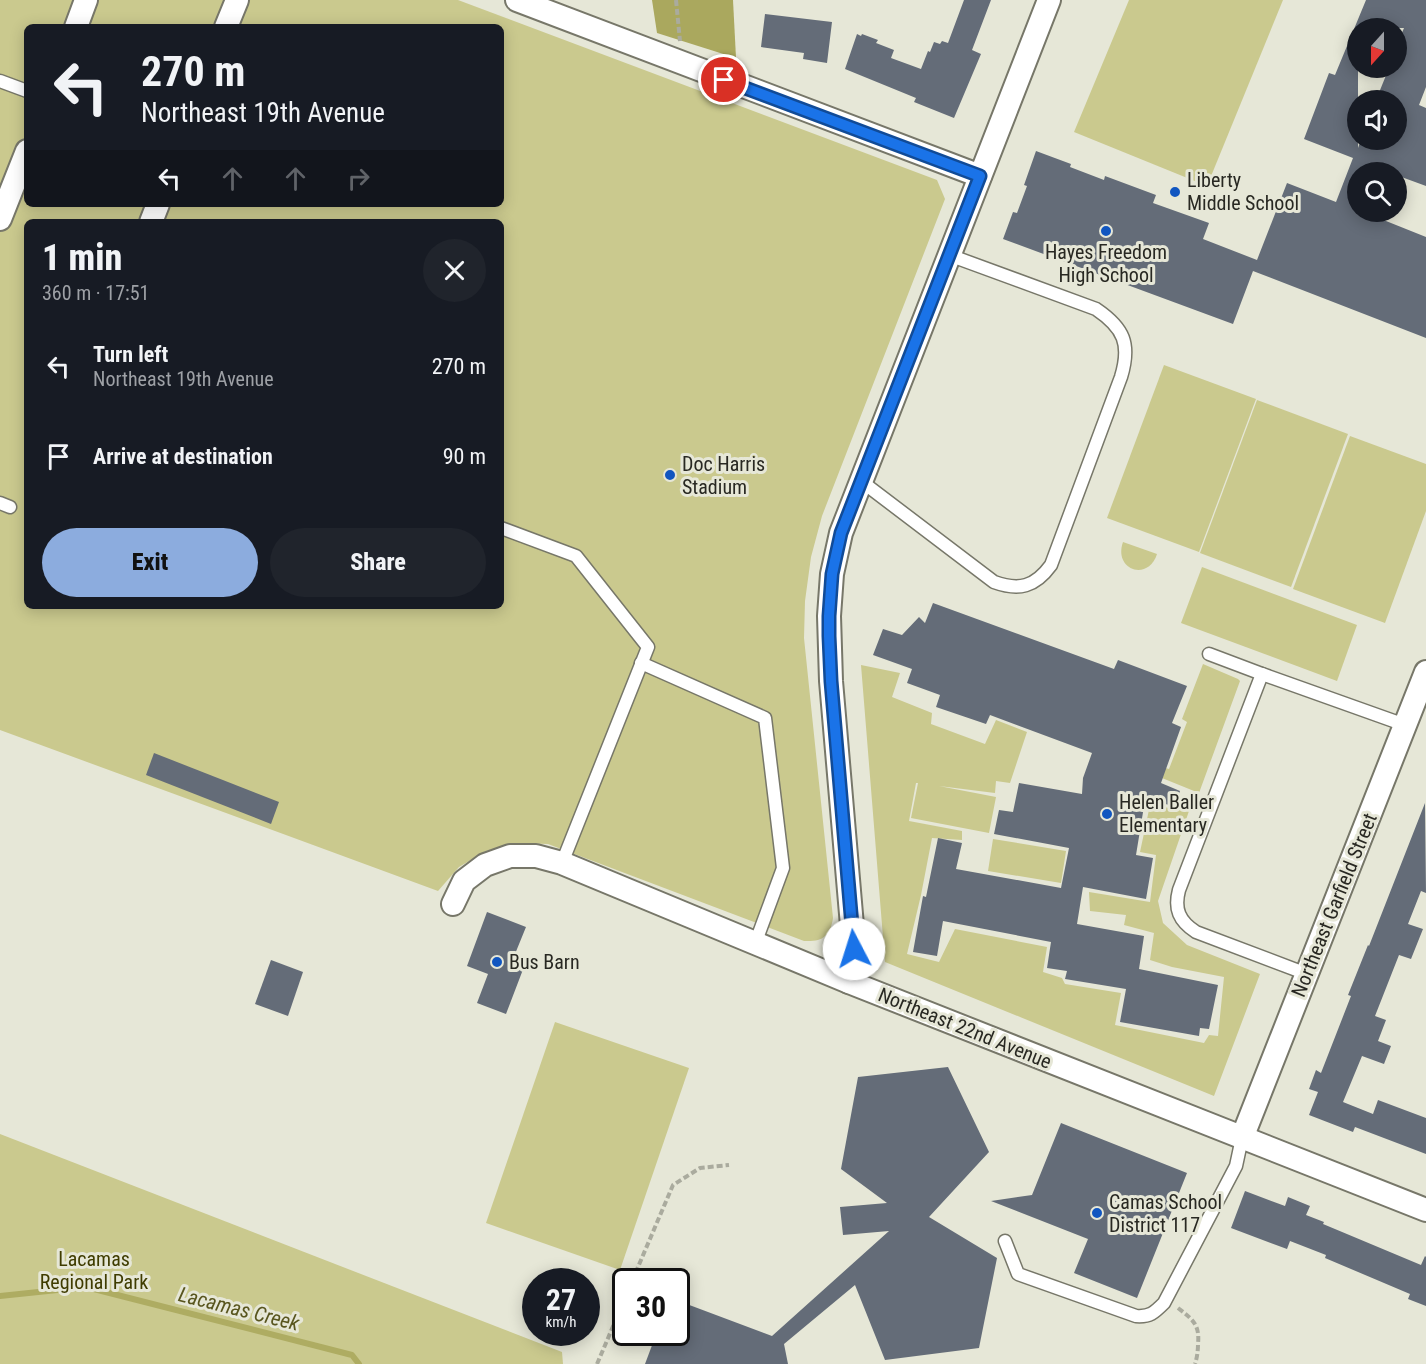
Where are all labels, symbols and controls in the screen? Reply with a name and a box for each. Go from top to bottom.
north arrow [1347,18,1407,78]
map controls [1347,18,1407,222]
text: 270 m [141,47,246,96]
icon: left [42,48,120,126]
pin [698,54,749,105]
icon: arrive [707,63,740,96]
button: sound [1347,90,1407,150]
text: Northeast 19th Avenue [141,97,385,129]
icon: left [153,162,186,195]
icon: ahead [216,162,249,195]
icon: ahead [279,162,312,195]
icon: right [342,162,375,195]
button: search [1347,162,1407,222]
place label: Liberty Middle School [1187,168,1299,215]
marker: Liberty Middle School [1168,185,1182,199]
marker: Hayes Freedom High School [1099,224,1113,238]
text: 1 min [42,237,122,279]
button: close [423,239,486,302]
place label: Hayes Freedom High School [1045,240,1167,287]
text: 360 m · 17:51 [42,281,149,305]
text: Turn left [93,342,168,367]
icon: left [42,350,75,383]
text: 270 m [432,354,486,379]
text: Northeast 19th Avenue [93,367,274,391]
icon: arrive [42,440,75,473]
text: Arrive at destination [93,444,273,469]
text: 90 m [443,444,486,469]
place label: Doc Harris Stadium [682,452,765,499]
marker: Doc Harris Stadium [663,468,677,482]
button: Exit [42,528,258,597]
button: Share [270,528,486,597]
place label: Helen Baller Elementary [1119,790,1214,837]
marker: Helen Baller Elementary [1100,807,1114,821]
street label: Northeast Garfield Street [1286,810,1382,1000]
position arrow [822,917,886,981]
place label: Bus Barn [509,950,580,974]
marker: Bus Barn [490,955,504,969]
street label: Northeast 22nd Avenue [875,982,1055,1074]
place label: Camas School District 117 [1109,1190,1222,1237]
marker: Camas School District 117 [1090,1206,1104,1220]
park label: Lacamas Regional Park [40,1247,148,1294]
speed limit sign: 30 [612,1268,690,1346]
water label: Lacamas Creek [176,1282,303,1336]
text: 27 [546,1282,576,1317]
text: km/h [546,1313,576,1331]

